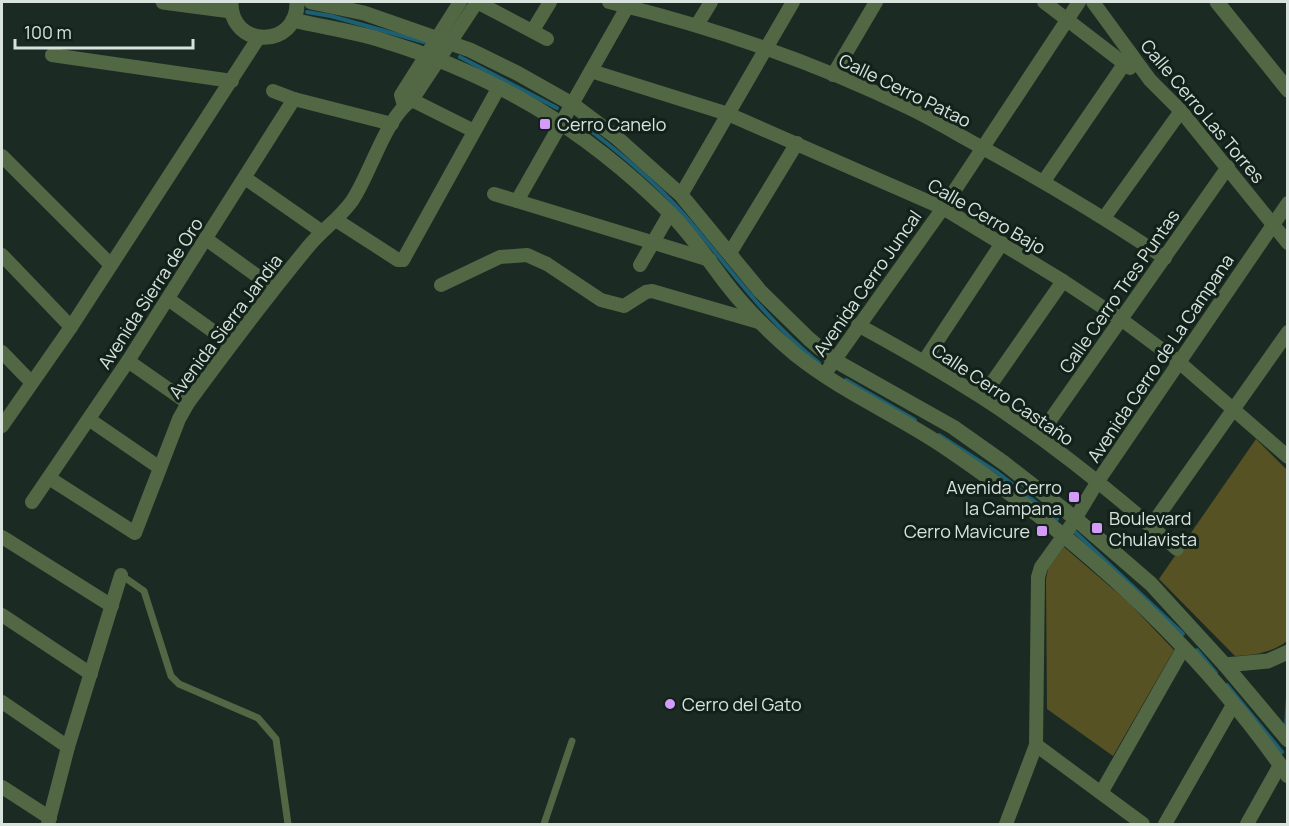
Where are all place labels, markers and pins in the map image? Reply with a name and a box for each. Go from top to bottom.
place label: Cerro Canelo [557,112,666,136]
marker: Cerro Canelo [538,117,552,131]
place label: Avenida Cerro la Campana [946,475,1062,520]
marker: Avenida Cerro la Campana [1067,490,1081,504]
place label: Boulevard Chulavista [1109,506,1197,551]
place label: Cerro Mavicure [904,519,1030,543]
marker: Boulevard Chulavista [1090,521,1104,535]
marker: Cerro Mavicure [1035,524,1049,538]
place label: Cerro del Gato [682,692,802,716]
marker: Cerro del Gato [663,697,677,711]

